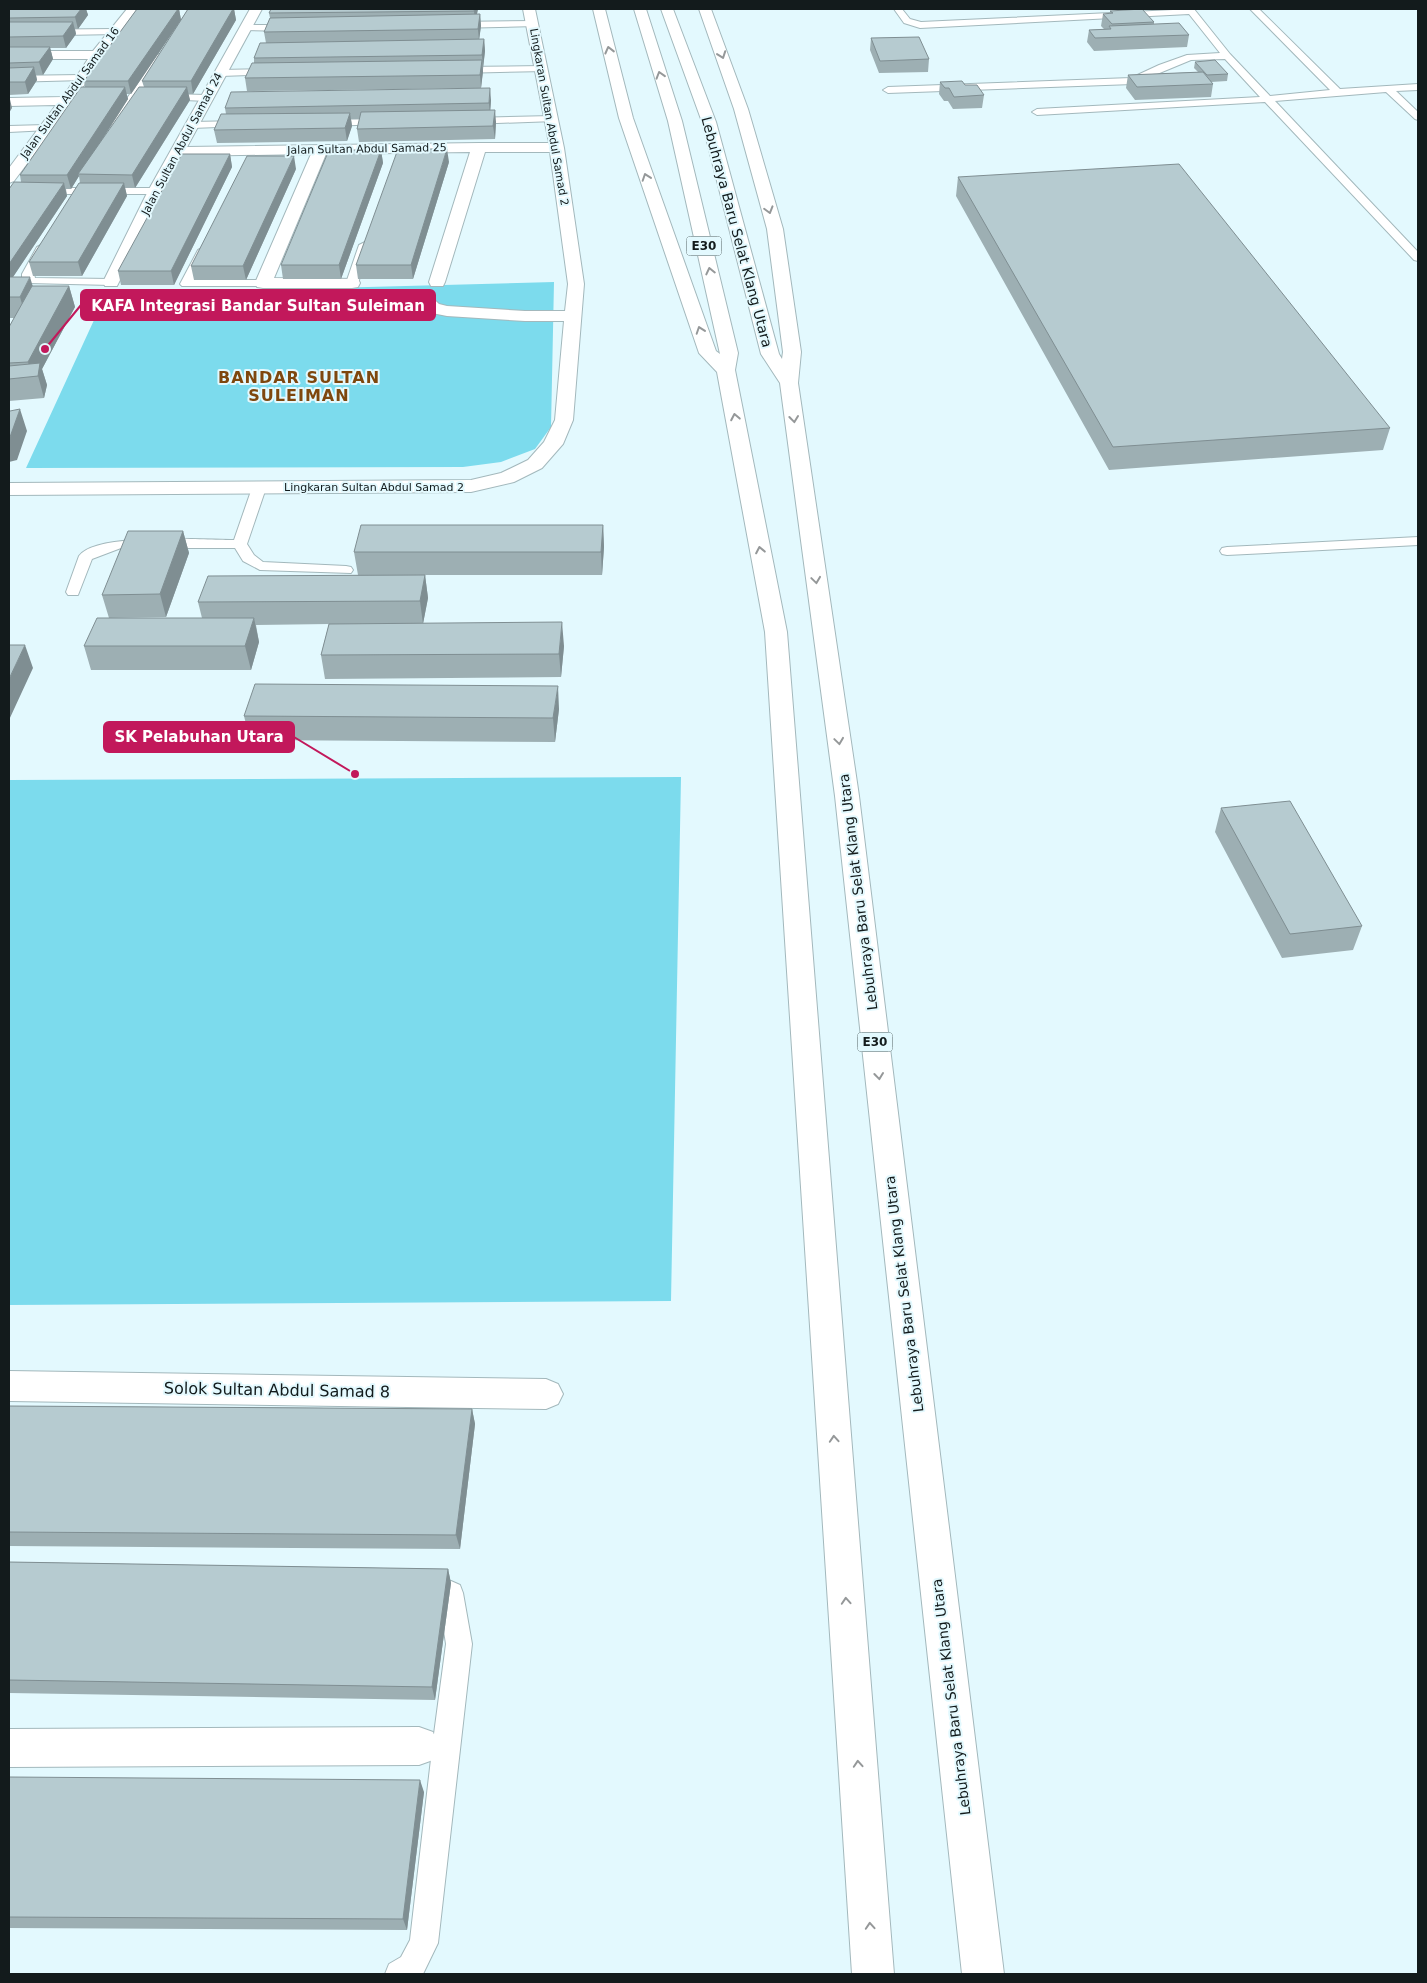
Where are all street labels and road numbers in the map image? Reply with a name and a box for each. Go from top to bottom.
street label: Jalan Sultan Abdul Samad 16 [17,25,122,162]
street label: Lingkaran Sultan Abdul Samad 2 [527,27,571,207]
street label: Jalan Sultan Abdul Samad 24 [138,71,225,218]
street label: Lebuhraya Baru Selat Klang Utara [698,115,776,349]
street label: Jalan Sultan Abdul Samad 25 [286,141,447,157]
road number: E30 [686,237,722,256]
street label: Lingkaran Sultan Abdul Samad 2 [284,481,464,494]
street label: Lebuhraya Baru Selat Klang Utara [836,773,880,1011]
road number: E30 [858,1032,892,1052]
street label: Lebuhraya Baru Selat Klang Utara [882,1175,926,1413]
street label: Solok Sultan Abdul Samad 8 [164,1379,390,1401]
street label: Lebuhraya Baru Selat Klang Utara [929,1578,973,1816]

